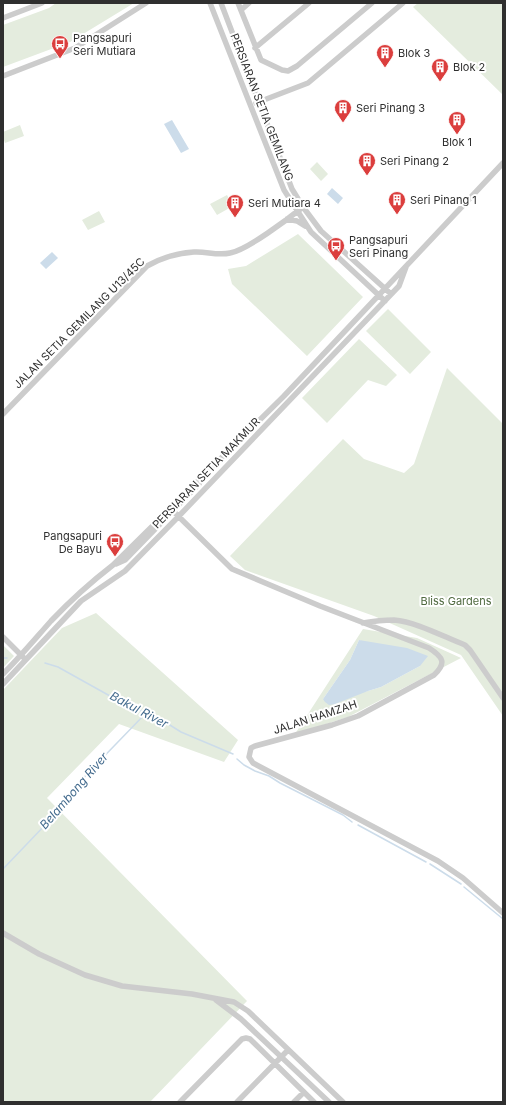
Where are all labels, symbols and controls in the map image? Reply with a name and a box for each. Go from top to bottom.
place label: Pangsapuri Seri Mutiara [73,31,136,58]
street label: PERSIARAN SETIA GEMILANG [227,31,297,183]
bus stop icon: Pangsapuri Seri Mutiara [50,34,70,59]
building icon: Blok 3 [375,43,395,68]
place label: Blok 3 [398,46,431,60]
building icon: Blok 2 [430,57,450,82]
place label: Blok 2 [453,60,485,74]
building icon: Seri Pinang 3 [333,98,353,123]
place label: Seri Pinang 3 [356,101,425,115]
building icon: Blok 1 [447,110,467,135]
place label: Blok 1 [442,135,472,149]
building icon: Seri Pinang 2 [357,151,377,176]
place label: Seri Pinang 2 [380,154,449,168]
building icon: Seri Pinang 1 [387,190,407,215]
building icon: Seri Mutiara 4 [225,193,245,218]
place label: Seri Pinang 1 [410,193,477,207]
place label: Seri Mutiara 4 [248,196,321,210]
place label: Pangsapuri Seri Pinang [349,233,408,260]
bus stop icon: Pangsapuri Seri Pinang [326,236,346,261]
street label: JALAN SETIA GEMILANG U13/45C [11,255,147,391]
street label: PERSIARAN SETIA MAKMUR [149,415,263,531]
place label: Pangsapuri De Bayu [43,529,102,556]
bus stop icon: Pangsapuri De Bayu [105,532,125,557]
park label: Bliss Gardens [420,594,492,608]
water label: Bakul River [108,688,171,731]
street label: JALAN HAMZAH [271,697,359,737]
water label: Belambong River [36,749,111,832]

